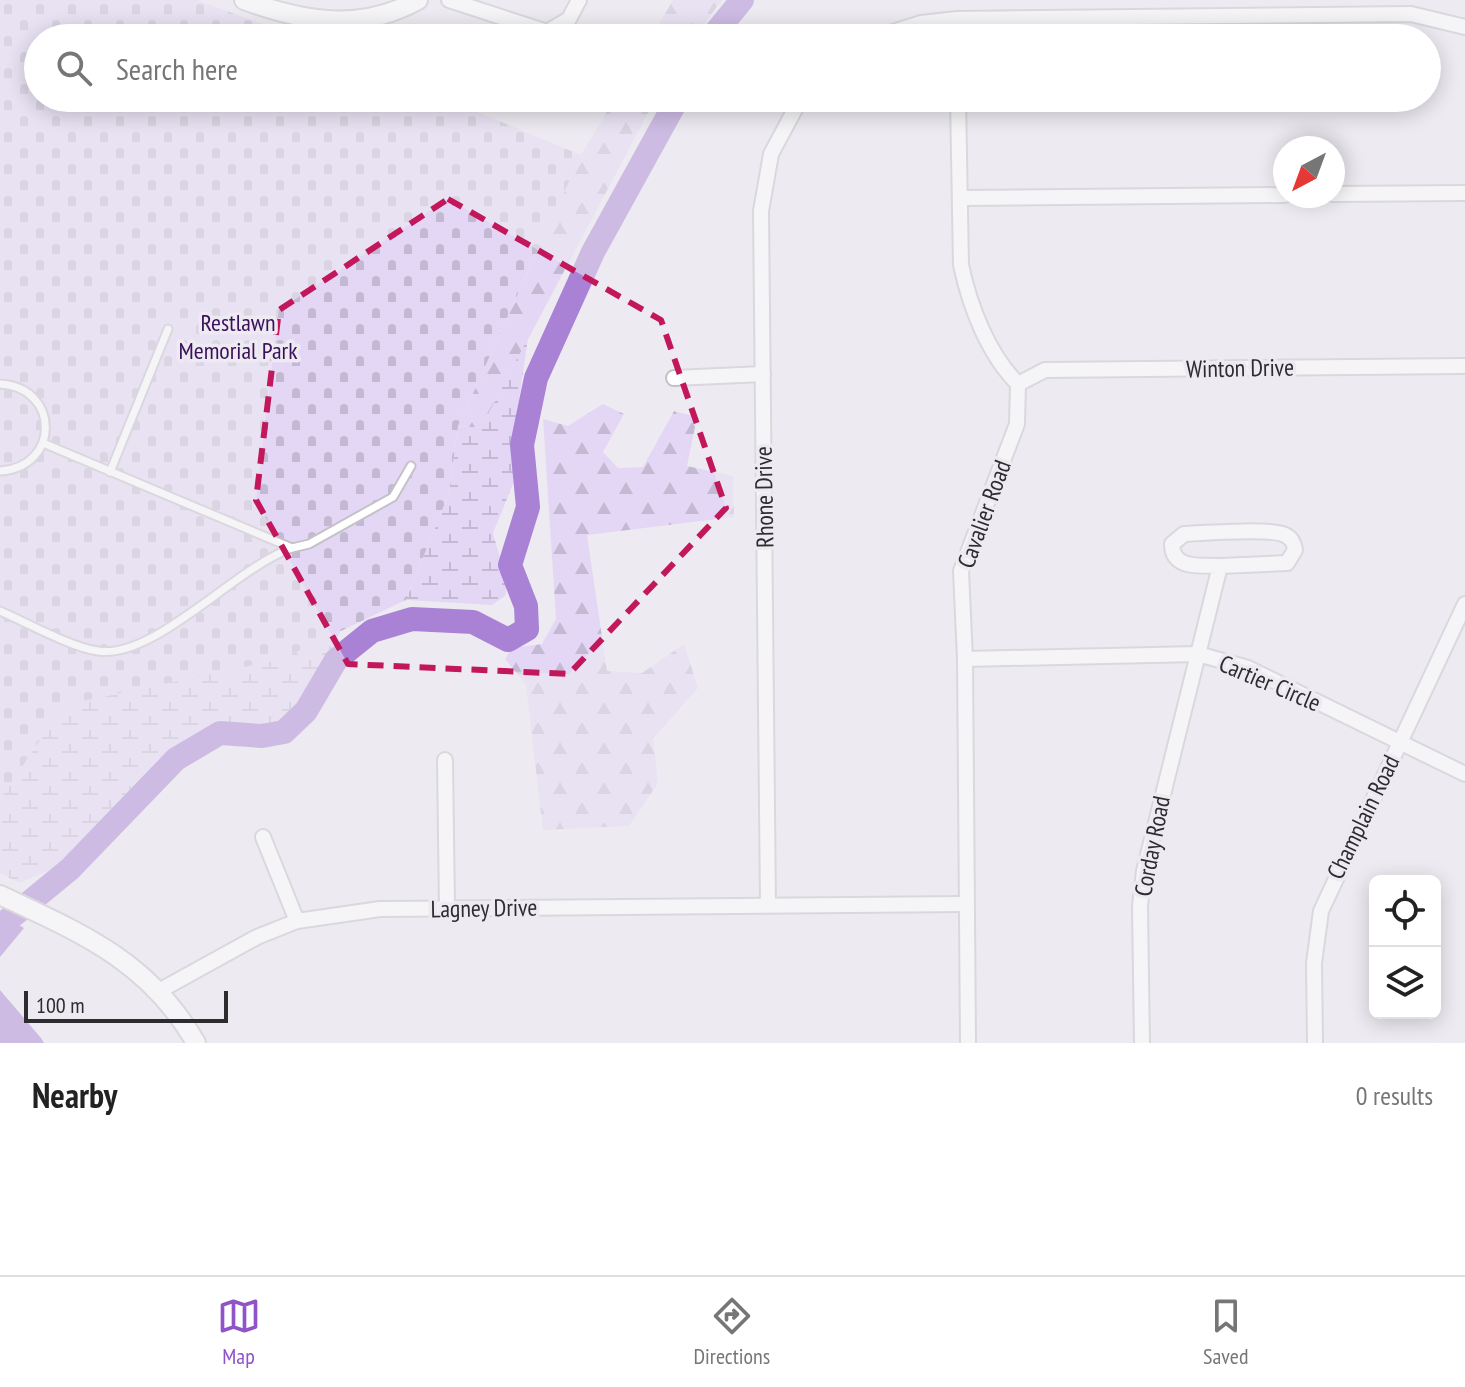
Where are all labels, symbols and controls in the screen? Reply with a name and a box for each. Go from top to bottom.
search box [24,24,1441,112]
icon: search [52,46,96,90]
text: Search here [116,49,238,88]
north arrow [1273,136,1345,208]
park label: Restlawn Memorial Park [179,307,298,366]
street label: Winton Drive [1186,352,1294,384]
street label: Rhone Drive [748,446,780,548]
street label: Cavalier Road [950,456,1018,572]
street label: Cartier Circle [1214,648,1326,718]
street label: Champlain Road [1320,750,1406,884]
street label: Corday Road [1127,793,1177,899]
map controls [1369,875,1441,1019]
button: locate [1369,875,1441,947]
street label: Lagney Drive [430,892,538,924]
button: layers [1369,947,1441,1019]
scale bar [24,987,228,1023]
text: 100 m [36,991,85,1019]
text: Nearby [32,1073,117,1117]
text: 0 results [1356,1079,1433,1112]
tab: Map [217,1294,261,1370]
tab: Directions [694,1294,770,1370]
tab: Saved [1203,1294,1248,1370]

